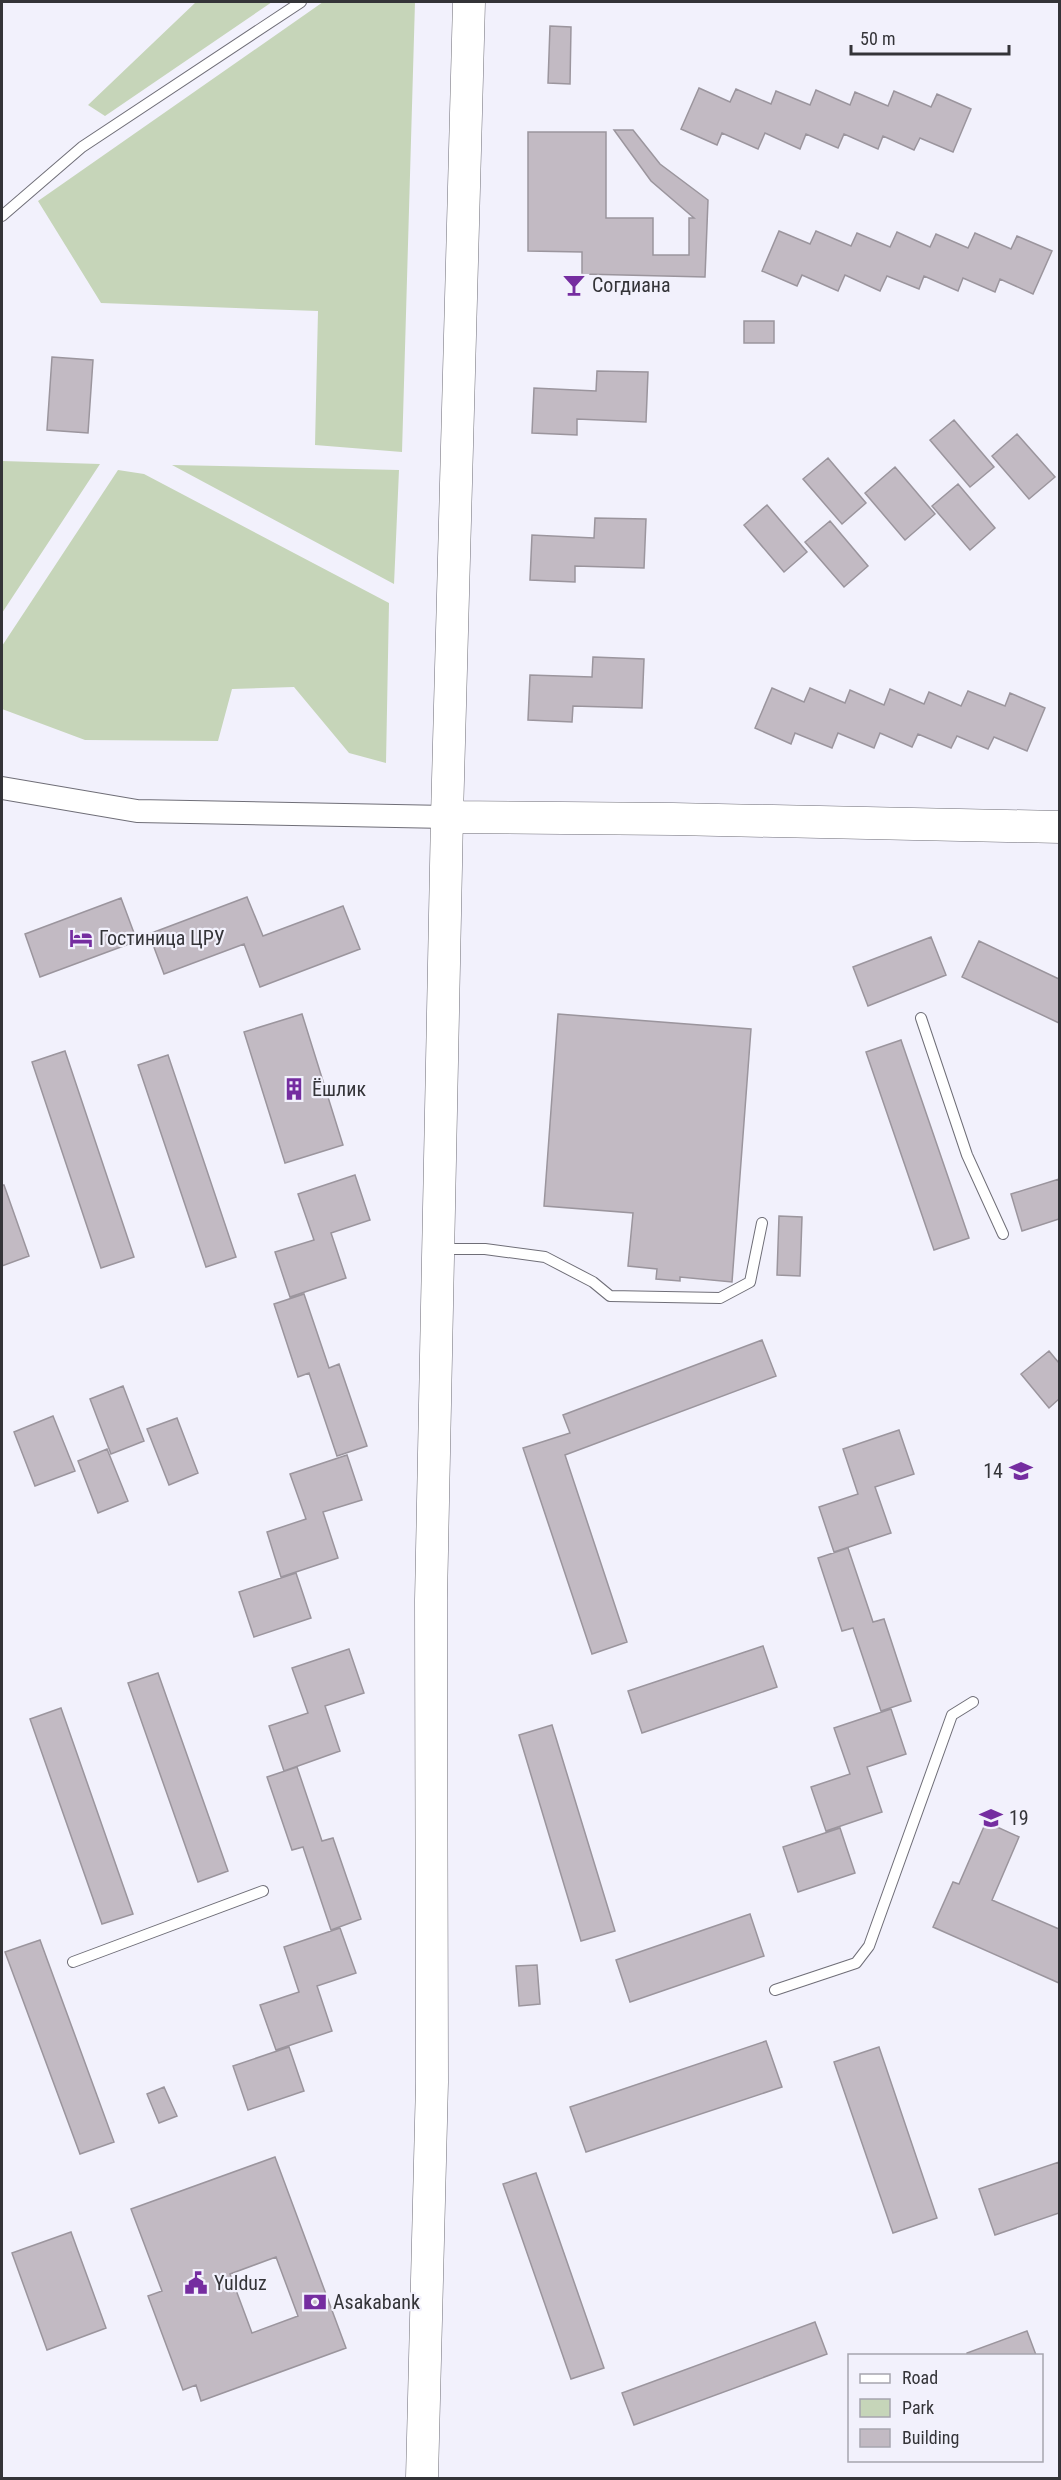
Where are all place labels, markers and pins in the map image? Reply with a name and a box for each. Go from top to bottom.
bar icon: Согдиана [561,272,587,298]
place label: Согдиана [592,273,671,297]
hotel icon: Гостиница ЦРУ [68,925,94,951]
place label: Гостиница ЦРУ [99,926,225,950]
building icon: Ёшлик [281,1076,307,1102]
place label: Ёшлик [312,1077,366,1101]
school or university icon: 14 [1008,1458,1034,1484]
place label: 14 [983,1459,1003,1483]
school or university icon: 19 [978,1805,1004,1831]
place label: 19 [1009,1806,1029,1830]
public building icon: Yulduz [183,2270,209,2296]
place label: Yulduz [214,2271,267,2295]
bank icon: Asakabank [302,2289,328,2315]
place label: Asakabank [333,2290,420,2314]

